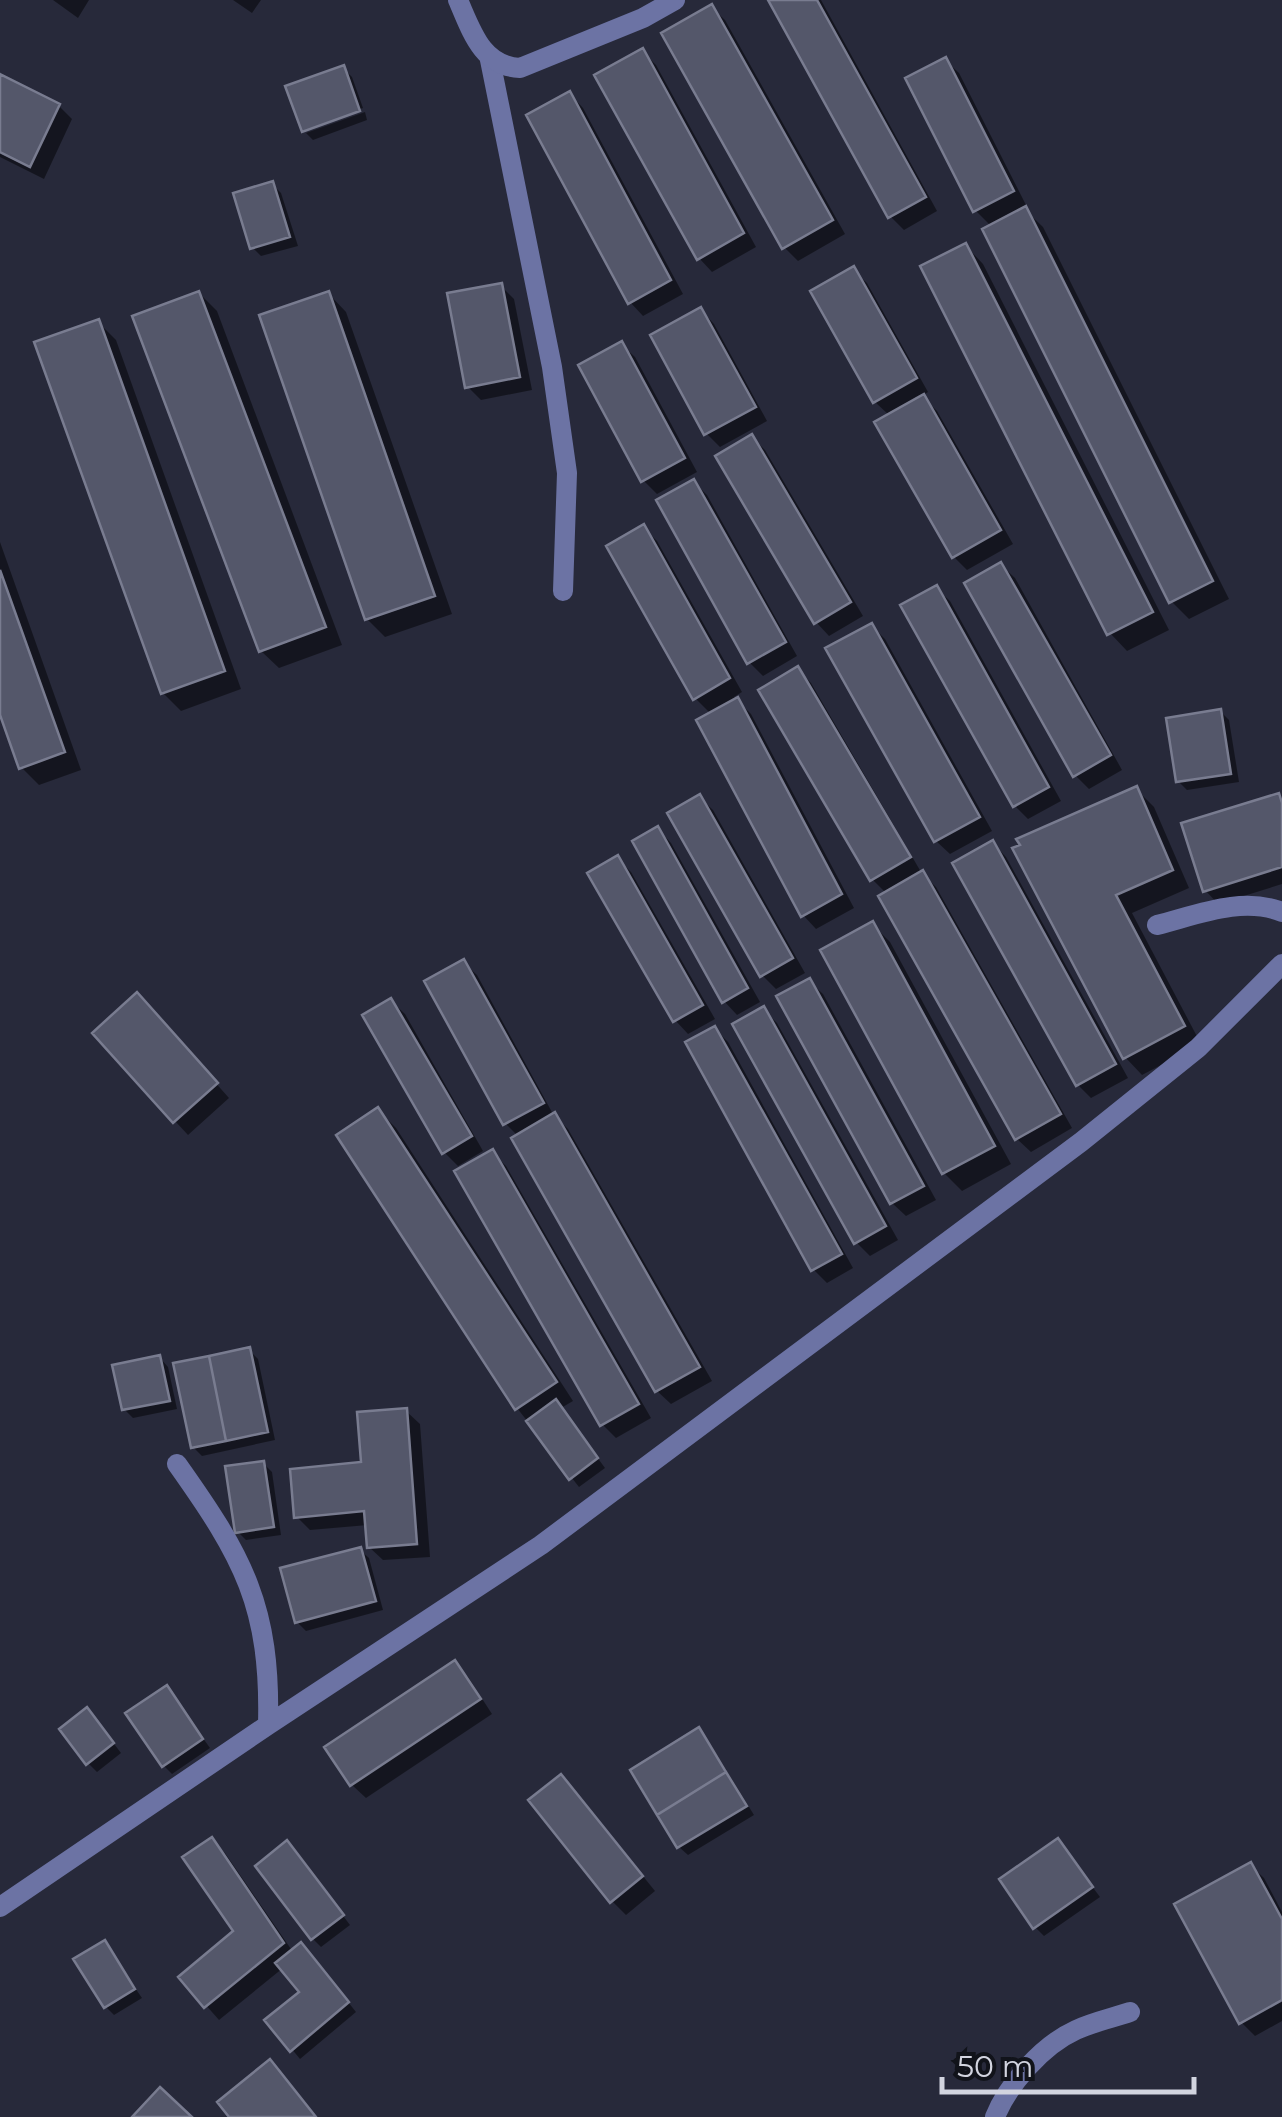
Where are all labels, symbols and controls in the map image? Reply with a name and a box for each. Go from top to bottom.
scale bar [942,2032,1194,2094]
text: 50 m [957,2048,1034,2085]

